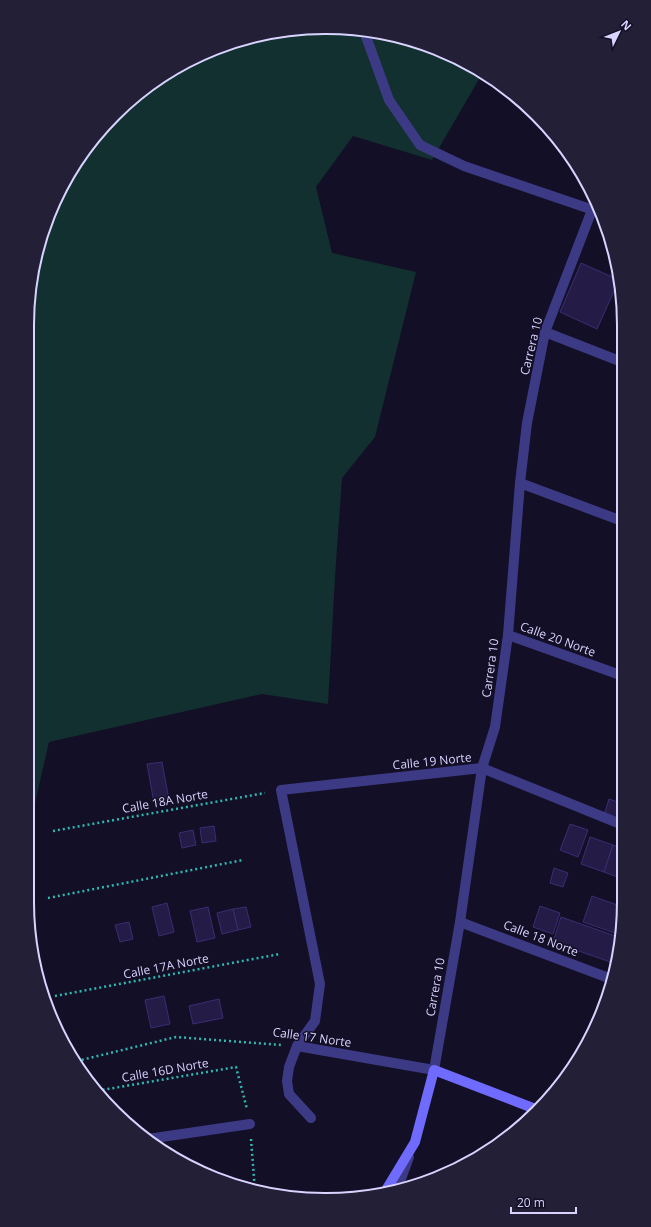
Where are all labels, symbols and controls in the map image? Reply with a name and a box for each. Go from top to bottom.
north arrow [599,12,639,52]
text: N [618,16,635,33]
street label: Carrera 10 [516,315,546,377]
street label: Calle 20 Norte [518,617,598,661]
street label: Carrera 10 [477,637,503,698]
street label: Calle 19 Norte [392,748,473,774]
street label: Calle 18A Norte [121,785,209,817]
street label: Calle 18 Norte [501,916,581,960]
street label: Calle 17A Norte [122,949,210,983]
street label: Carrera 10 [421,956,449,1018]
street label: Calle 17 Norte [272,1023,353,1051]
street label: Calle 16D Norte [120,1054,210,1086]
scale bar [511,1189,576,1215]
text: 20 m [517,1194,545,1211]

